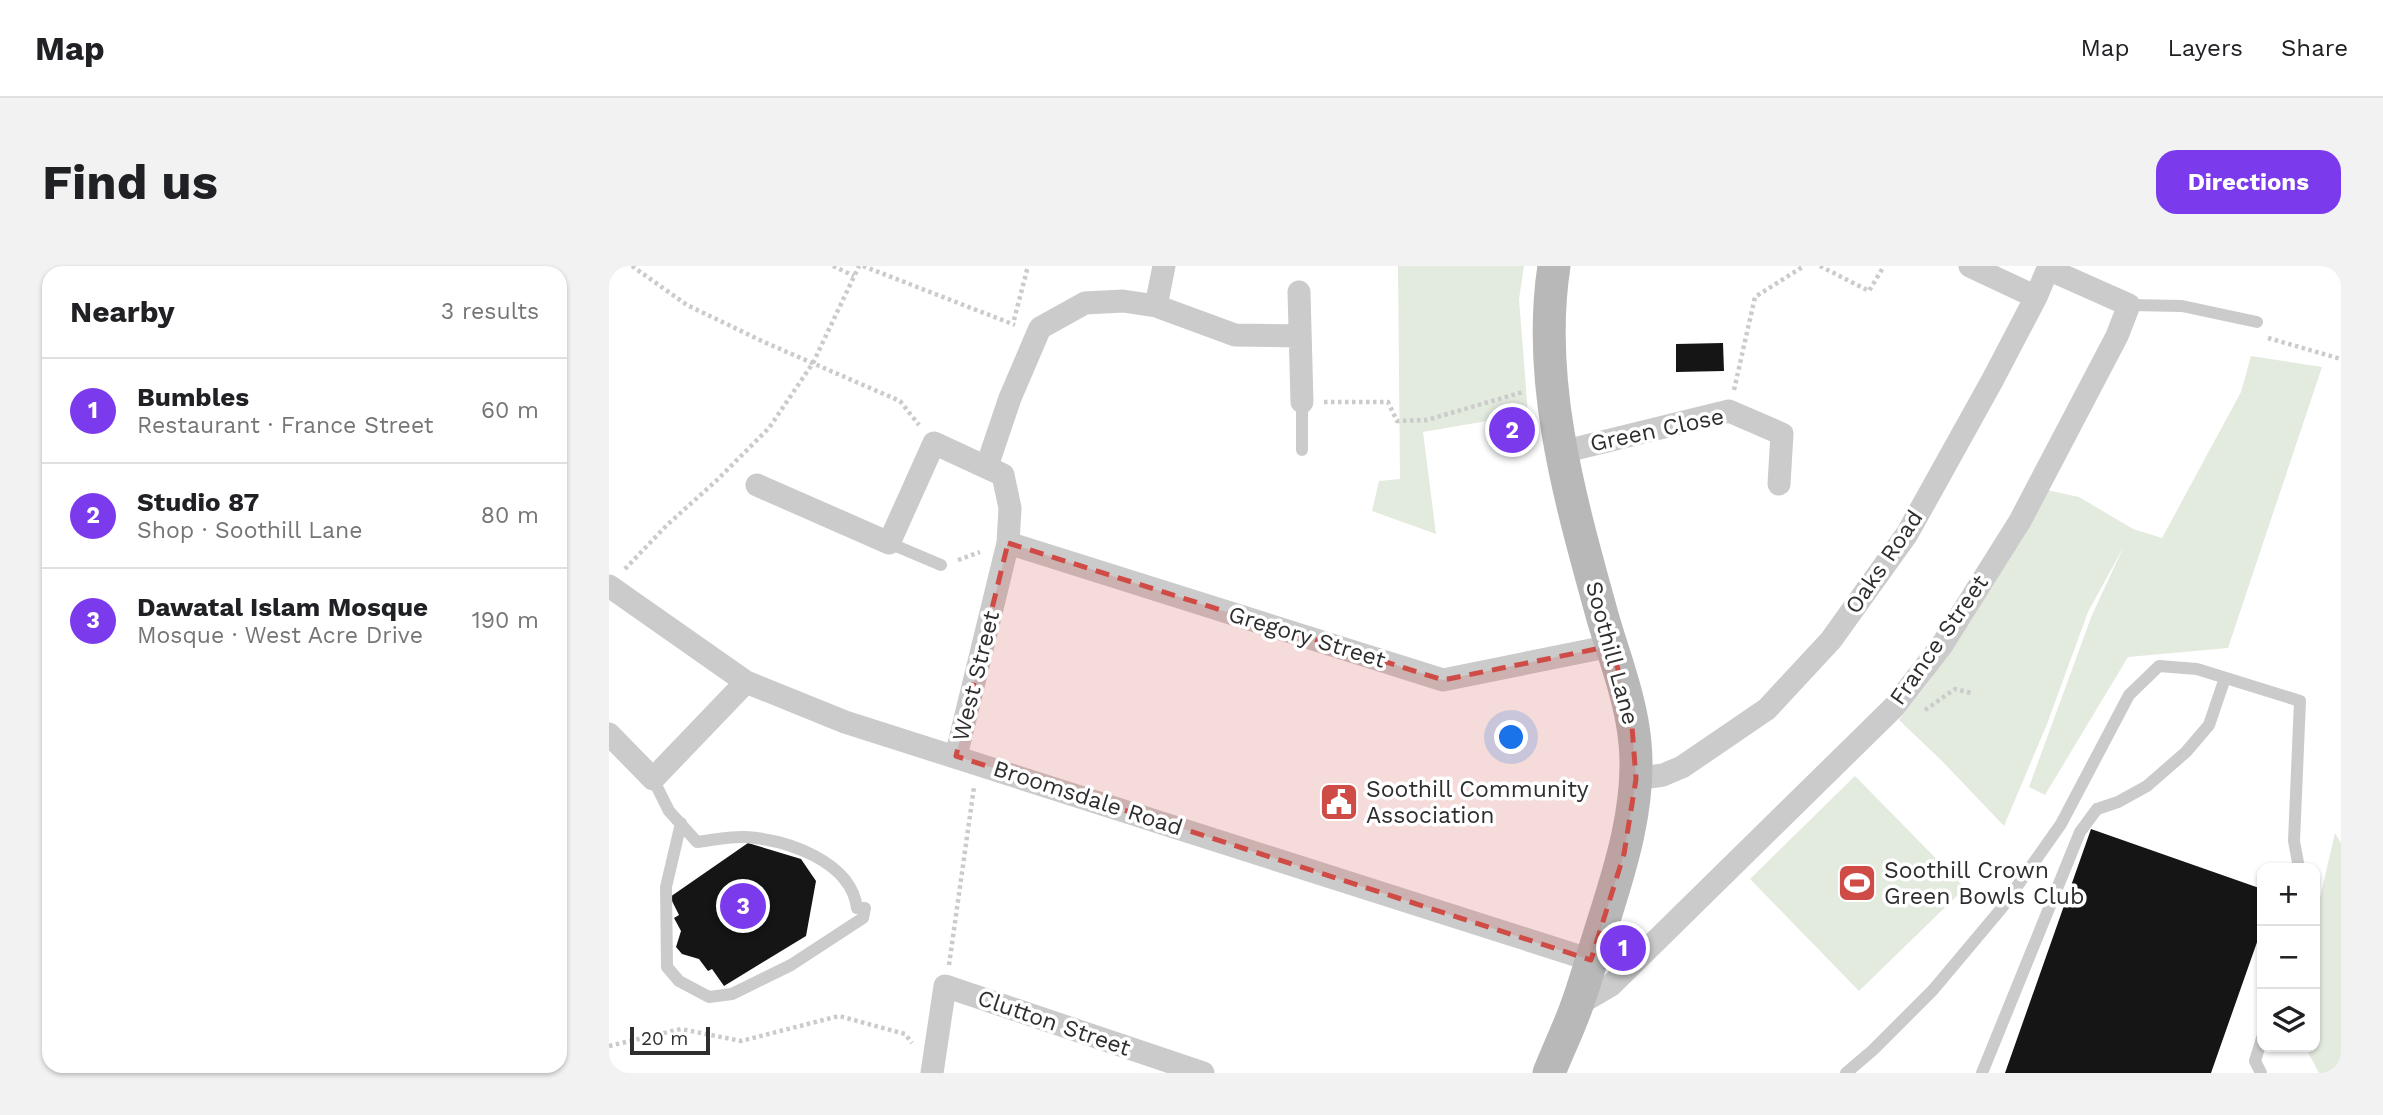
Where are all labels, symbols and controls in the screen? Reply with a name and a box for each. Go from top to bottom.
text: Map [35,29,105,68]
text: Map [2081,34,2129,62]
text: Layers [2167,34,2243,62]
text: Share [2281,34,2348,62]
button: Directions [2156,150,2341,214]
text: Find us [42,153,218,211]
text: Nearby [70,294,175,329]
text: 3 results [441,298,539,325]
text: Bumbles [137,382,249,412]
text: 1 [88,397,98,424]
text: 60 m [481,397,539,424]
street label: Green Close [1588,403,1726,457]
pin: 2 [1489,404,1535,456]
text: Restaurant · France Street [137,412,433,439]
text: Studio 87 [137,487,259,517]
text: 2 [86,502,100,529]
text: 80 m [481,502,539,529]
street label: Oaks Road [1840,505,1928,619]
text: Shop · Soothill Lane [137,517,363,544]
street label: France Street [1884,569,1994,710]
street label: Soothill Lane [1580,578,1644,728]
text: Dawatal Islam Mosque [137,592,428,622]
street label: Gregory Street [1225,600,1389,674]
text: 3 [86,607,100,634]
text: 190 m [472,607,539,634]
street label: West Street [947,608,1005,744]
text: Mosque · West Acre Drive [137,622,423,649]
your location [1494,720,1528,754]
street label: Broomsdale Road [990,755,1186,841]
place label: Soothill Community Association [1366,776,1589,829]
public building icon: Soothill Community Association [1318,781,1360,823]
place label: Soothill Crown Green Bowls Club [1884,857,2084,910]
sports icon: Soothill Crown Green Bowls Club [1836,862,1878,904]
map controls [2257,863,2320,1052]
button: + [2257,863,2320,926]
pin: 3 [720,880,766,932]
pin: 1 [1600,922,1646,974]
button: − [2257,926,2320,989]
street label: Clutton Street [974,984,1134,1062]
button: layers [2257,989,2320,1052]
scale bar [630,1024,711,1056]
text: 20 m [641,1027,688,1050]

